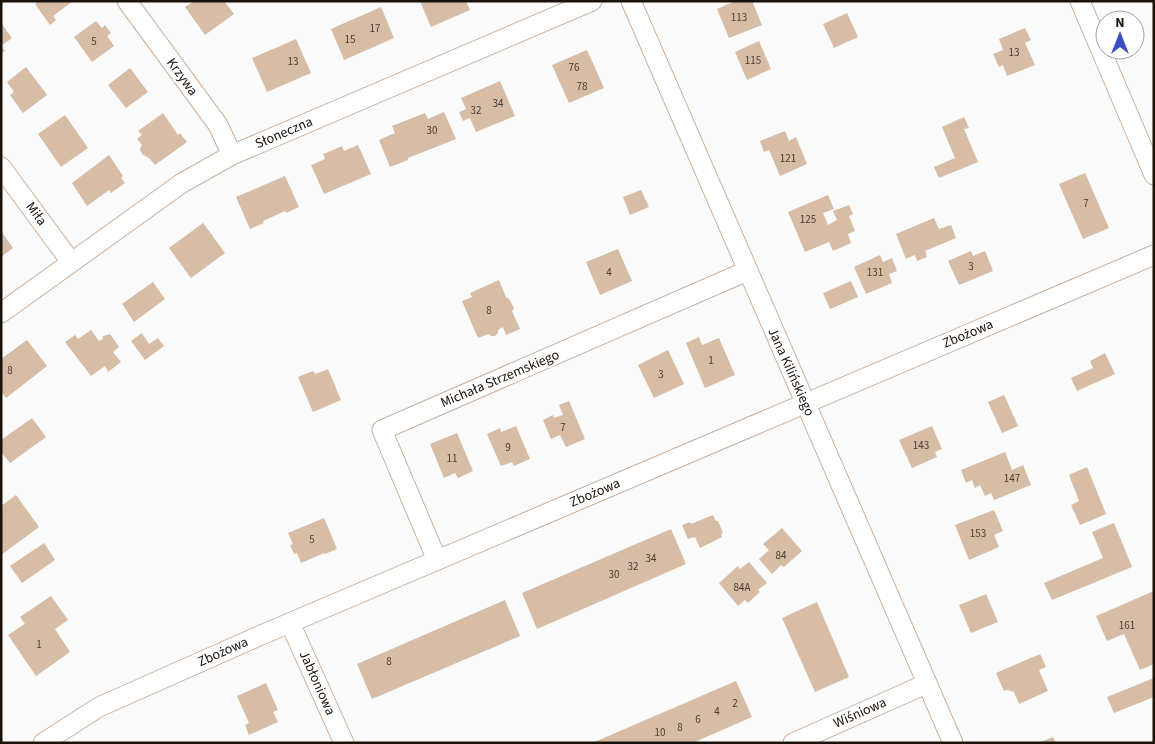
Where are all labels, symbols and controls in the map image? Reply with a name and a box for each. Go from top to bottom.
house number: 113 [731,10,747,25]
north arrow [1095,10,1145,60]
text: N [1115,13,1125,33]
house number: 17 [370,21,380,36]
house number: 15 [345,32,355,47]
house number: 5 [91,34,97,49]
house number: 13 [1009,45,1019,60]
house number: 115 [745,53,761,68]
street label: Krzywa [161,54,203,100]
house number: 13 [288,54,298,69]
house number: 76 [569,60,580,75]
house number: 78 [577,79,588,94]
house number: 34 [493,96,504,111]
house number: 32 [471,103,481,118]
street label: Słoneczna [252,112,316,154]
house number: 30 [427,123,437,138]
house number: 121 [780,151,796,166]
house number: 7 [1083,196,1089,211]
street label: Miła [21,198,51,230]
house number: 125 [800,212,816,227]
house number: 3 [968,259,974,274]
house number: 4 [606,265,612,280]
house number: 131 [867,265,883,280]
house number: 8 [486,303,492,318]
street label: Zbożowa [940,314,996,354]
street label: Jana Kilińskiego [763,325,819,419]
street label: Michała Strzemskiego [438,345,562,413]
house number: 1 [708,353,714,368]
house number: 8 [7,363,13,378]
house number: 3 [658,367,664,382]
house number: 7 [560,420,566,435]
house number: 143 [913,438,929,453]
house number: 9 [505,440,511,455]
house number: 11 [447,451,457,466]
house number: 147 [1004,471,1020,486]
street label: Zbożowa [567,473,623,513]
house number: 153 [970,526,986,541]
house number: 5 [309,532,315,547]
house number: 84 [776,548,787,563]
house number: 34 [646,551,657,566]
house number: 32 [628,559,638,574]
house number: 30 [609,567,619,582]
house number: 84A [734,580,750,595]
house number: 161 [1119,618,1135,633]
street label: Zbożowa [195,632,251,672]
house number: 1 [36,637,42,652]
street label: Jabłoniowa [294,647,340,719]
house number: 8 [386,654,392,669]
street label: Wiśniowa [830,692,890,734]
house number: 2 [732,696,738,711]
house number: 4 [714,704,720,719]
house number: 6 [695,712,701,727]
house number: 8 [677,720,683,735]
house number: 10 [655,725,665,740]

